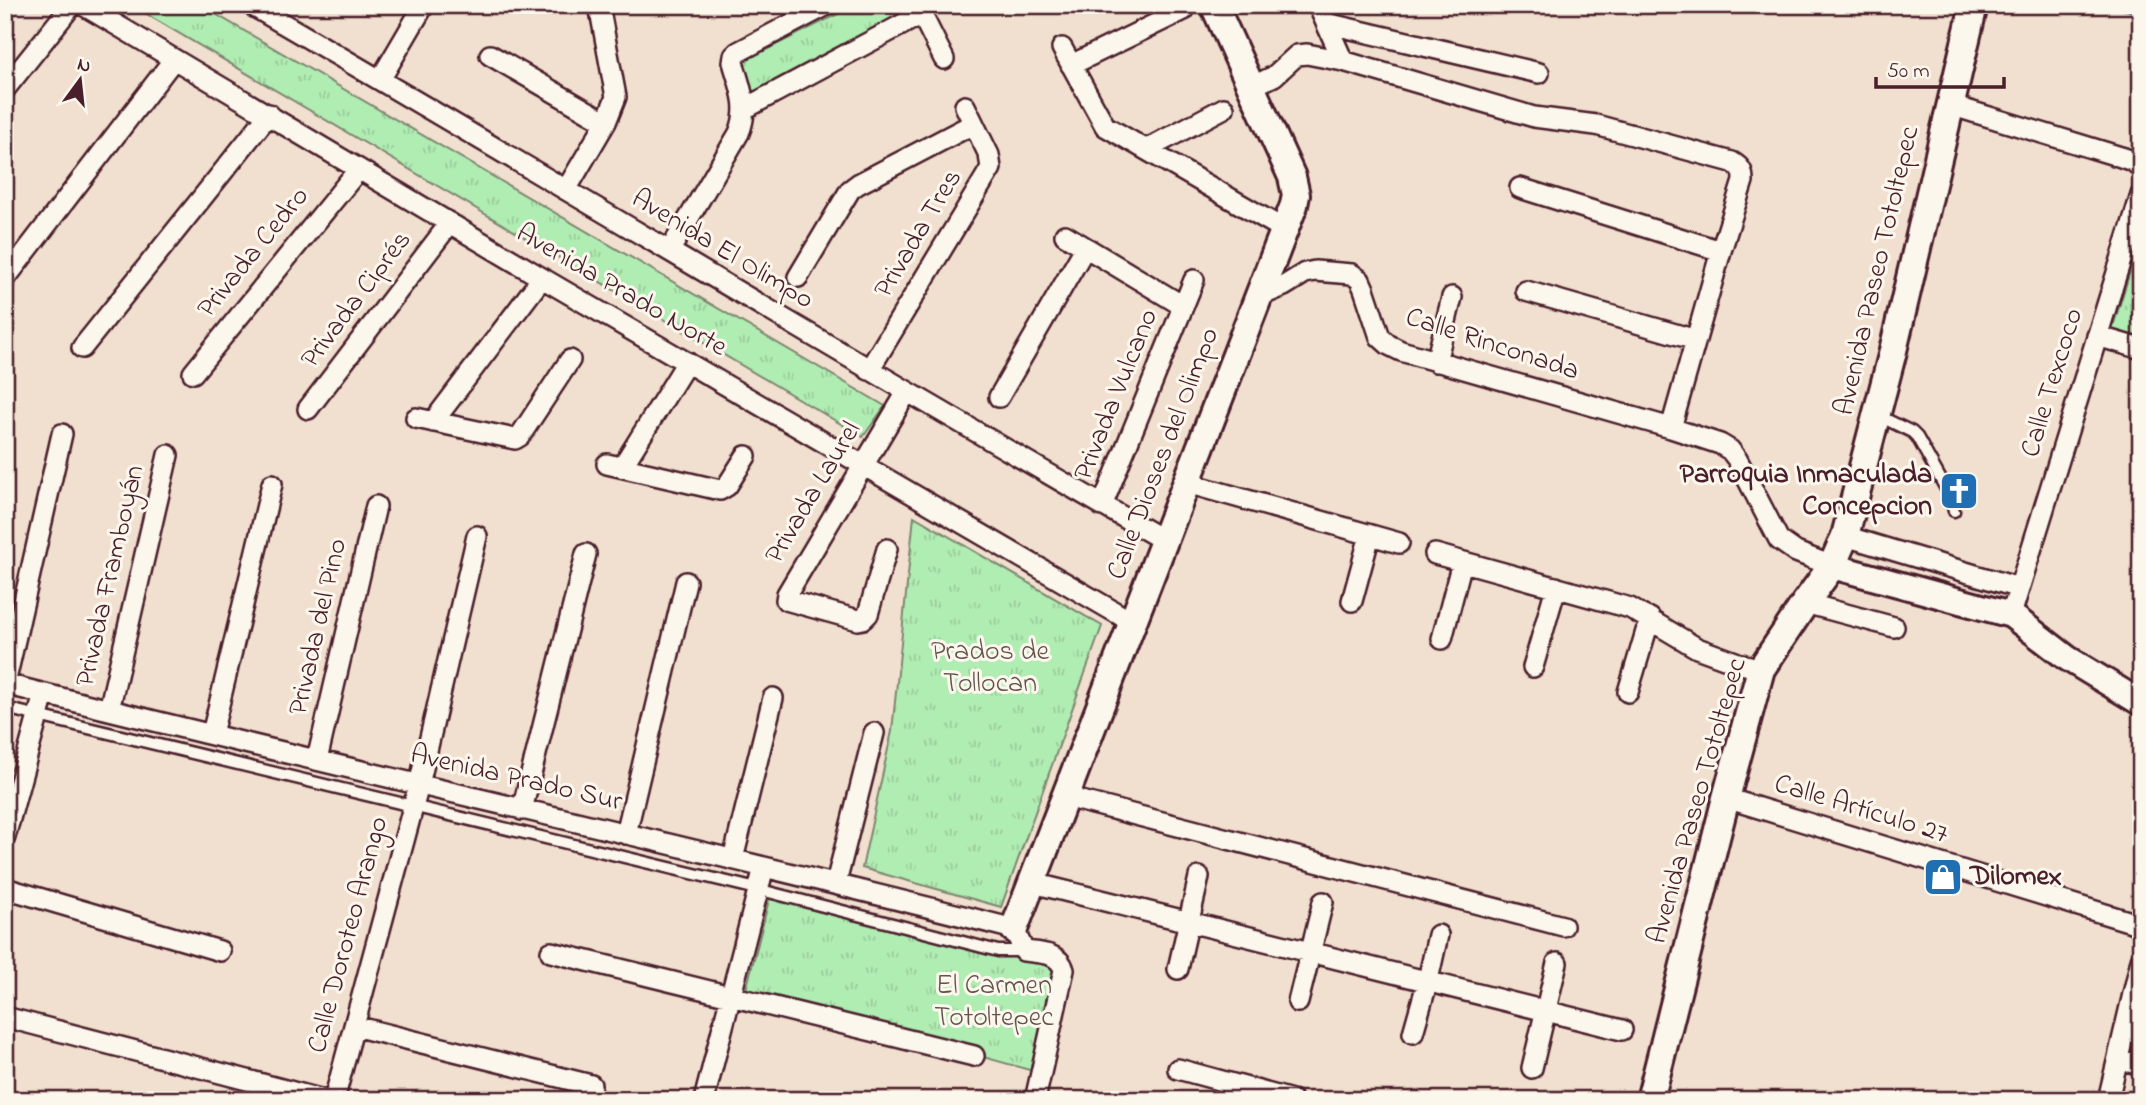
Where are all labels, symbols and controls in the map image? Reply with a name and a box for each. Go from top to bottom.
north arrow [46,46,116,116]
scale bar [1876,46,2004,90]
text: N [74,51,94,81]
text: 50 m [1887,57,1930,87]
street label: Avenida Paseo Totoltepec [1825,122,1931,420]
street label: Privada Tres [864,162,974,306]
street label: Privada Cedro [188,178,320,328]
street label: Avenida El Olimpo [623,179,821,321]
street label: Avenida Prado Norte [508,214,735,368]
street label: Privada Ciprés [292,223,422,377]
street label: Calle Rinconada [1400,298,1584,392]
street label: Privada Vulcano [1064,303,1170,487]
street label: Calle Texcoco [2011,303,2095,463]
street label: Calle Dioses del Olimpo [1097,322,1231,586]
street label: Privada Laurel [755,414,873,572]
place label: Parroquia Inmaculada Concepcion [1679,455,1932,528]
street label: Privada Framboyán [66,461,156,691]
church icon: Parroquia Inmaculada Concepcion [1938,470,1980,512]
street label: Privada del Pino [279,535,359,719]
park label: Prados de Tollocan [931,632,1050,705]
street label: Avenida Paseo Totoltepec [1638,653,1759,949]
street label: Avenida Prado Sur [406,735,626,823]
street label: Calle Artículo 27 [1769,764,1953,856]
street label: Calle Doroteo Arango [298,812,400,1058]
shop icon: Dilomex [1922,856,1964,898]
place label: Dilomex [1968,857,2062,898]
park label: El Carmen Totoltepec [934,966,1054,1039]

